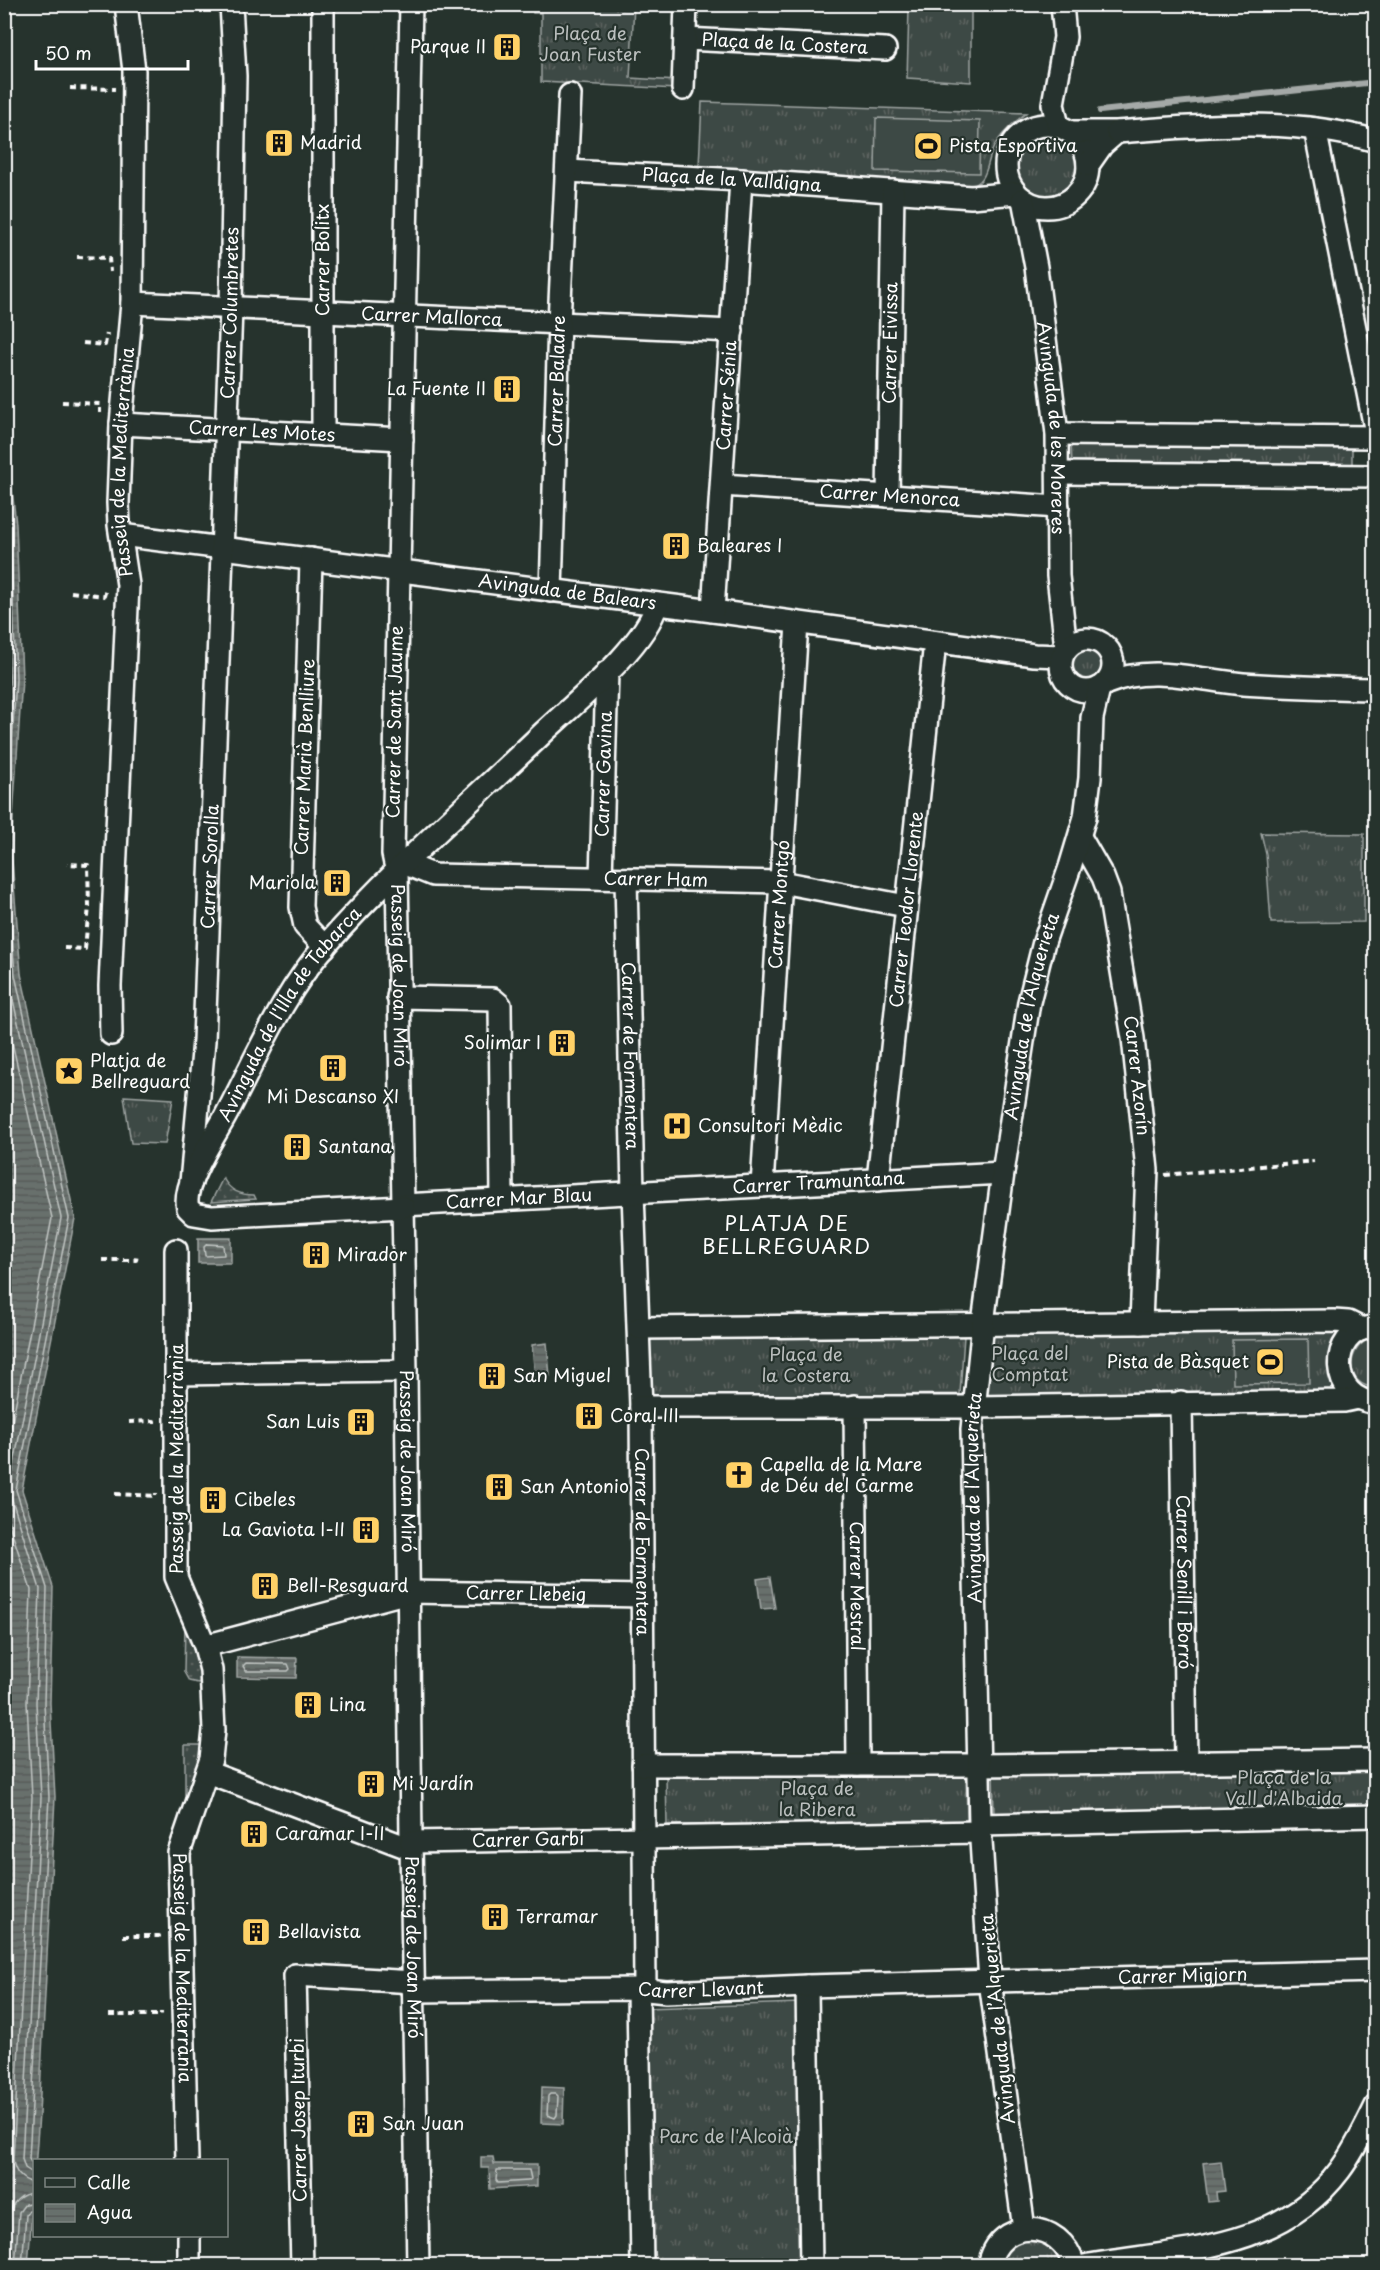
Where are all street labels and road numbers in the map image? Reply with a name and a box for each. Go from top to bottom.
street label: Plaça de la Costera [701,25,869,60]
street label: Plaça de la Valldigna [642,160,823,198]
street label: Carrer Bolitx [308,204,335,316]
street label: Carrer Columbretes [213,227,244,400]
street label: Carrer Eivissa [875,281,904,404]
street label: Carrer Mallorca [361,299,504,332]
street label: Carrer Baladre [540,315,571,447]
street label: Avinguda de les Moreres [1031,320,1073,534]
street label: Carrer Sénia [708,339,743,451]
street label: Passeig de la Mediterrània [103,346,140,579]
street label: Carrer Les Motes [188,413,336,447]
street label: Carrer Menorca [819,476,961,513]
street label: Avinguda de Balears [477,566,658,616]
street label: Carrer de Sant Jaume [378,625,409,819]
street label: Carrer Marià Benlliure [287,658,320,856]
street label: Carrer Gavina [587,710,618,837]
street label: Carrer Sorolla [193,803,225,929]
street label: Carrer Teodor Llorente [881,810,929,1009]
street label: Carrer Montgó [761,839,795,970]
street label: Carrer Ham [603,863,708,893]
street label: Passeig de Joan Miró [385,884,416,1067]
street label: Avinguda de l'Illa de Tabarca [210,899,367,1126]
street label: Avinguda de l’Alquerieta [996,908,1066,1122]
street label: Carrer de Formentera [616,962,647,1150]
street label: Carrer Azorín [1117,1013,1158,1137]
street label: Carrer Tramuntana [732,1163,906,1199]
street label: Carrer Mar Blau [445,1180,593,1215]
street label: Passeig de la Mediterrània [162,1344,189,1574]
street label: Passeig de Joan Miró [394,1370,423,1553]
street label: Avinguda de l’Alquerieta [957,1390,988,1604]
street label: Carrer de Formentera [629,1448,658,1636]
street label: Carrer Senill i Borró [1170,1494,1200,1670]
street label: Carrer Mestral [844,1521,872,1651]
street label: Carrer Llebeig [465,1578,587,1607]
street label: Carrer Garbí [472,1824,585,1853]
street label: Passeig de la Mediterrània [167,1852,200,2083]
street label: Passeig de Joan Miró [399,1856,429,2039]
street label: Avinguda de l’Alquerieta [972,1912,1021,2126]
street label: Carrer Migjorn [1117,1959,1248,1990]
street label: Carrer Llevant [637,1973,764,2004]
street label: Carrer Josep Iturbi [283,2038,312,2202]

